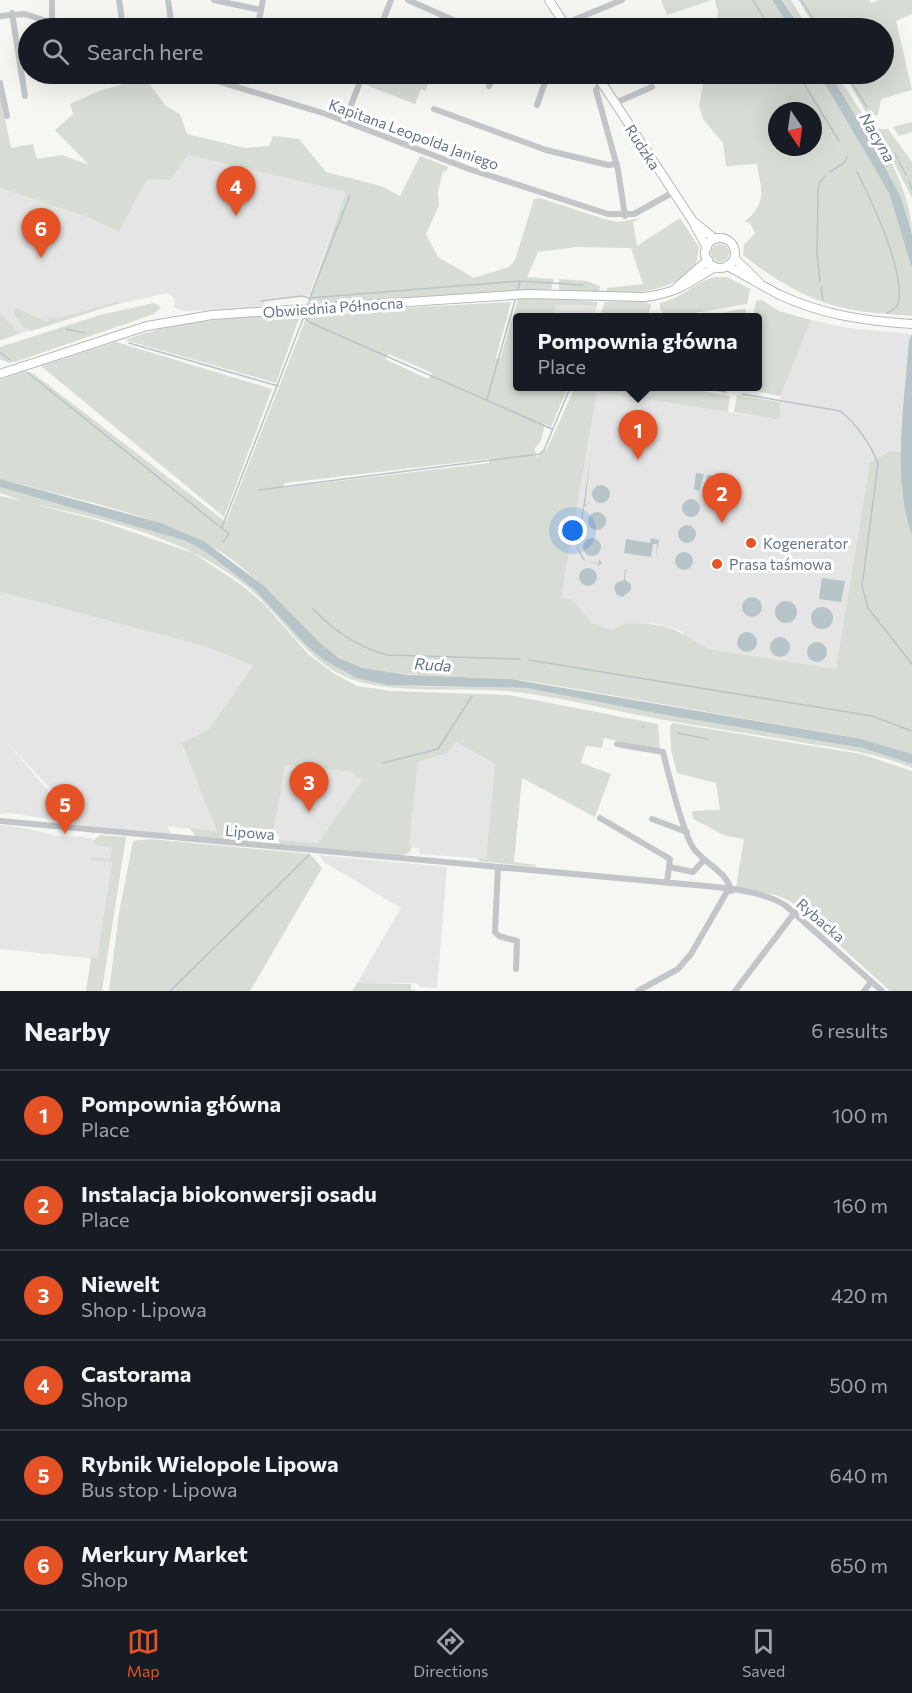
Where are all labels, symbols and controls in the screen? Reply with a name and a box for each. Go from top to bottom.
search box [18,18,894,84]
icon: search [39,35,72,68]
text: Search here [87,38,203,65]
street label: Kapitana Leopolda Janiego [326,95,502,173]
north arrow [768,102,822,156]
water label: Nacyna [856,109,900,165]
street label: Rudzka [622,121,664,173]
pin: 4 [216,166,256,216]
pin: 6 [22,208,60,258]
street label: Obwiednia Północna [262,293,404,321]
popup [513,313,762,391]
text: Pompownia główna [537,327,738,354]
text: Place [537,354,586,378]
pin: 1 [618,410,658,460]
pin: 2 [702,474,742,523]
your location [558,516,587,545]
place label: Kogenerator [763,534,849,552]
marker: Kogenerator [744,536,758,550]
place label: Prasa taśmowa [729,555,832,573]
marker: Prasa taśmowa [710,557,724,571]
water label: Ruda [414,653,452,675]
pin: 3 [290,762,328,812]
pin: 5 [46,784,84,834]
street label: Lipowa [224,821,276,843]
street label: Rybacka [793,894,849,946]
text: Nearby [24,1015,111,1046]
text: 6 results [811,1018,888,1042]
text: Pompownia główna [81,1090,281,1117]
text: 1 [39,1103,48,1127]
text: 100 m [832,1103,888,1127]
text: Place [81,1117,130,1141]
text: Instalacja biokonwersji osadu [81,1180,377,1207]
text: 2 [38,1193,49,1217]
text: 160 m [833,1193,888,1217]
text: Place [81,1207,130,1231]
text: Niewelt [81,1270,160,1297]
text: 3 [38,1283,49,1307]
text: 420 m [831,1283,888,1307]
text: Shop · Lipowa [81,1297,207,1321]
text: Castorama [81,1360,191,1387]
text: 4 [37,1373,50,1397]
text: 500 m [829,1373,888,1397]
text: Shop [81,1387,128,1411]
text: Rybnik Wielopole Lipowa [81,1450,339,1477]
text: 5 [38,1463,49,1487]
text: 640 m [830,1463,888,1487]
text: Bus stop · Lipowa [81,1477,238,1501]
text: Merkury Market [81,1540,248,1567]
text: 6 [37,1553,50,1577]
text: 650 m [830,1553,888,1577]
text: Shop [81,1567,128,1591]
tab: Map [127,1625,160,1680]
tab: Directions [413,1625,488,1680]
tab: Saved [742,1625,785,1680]

